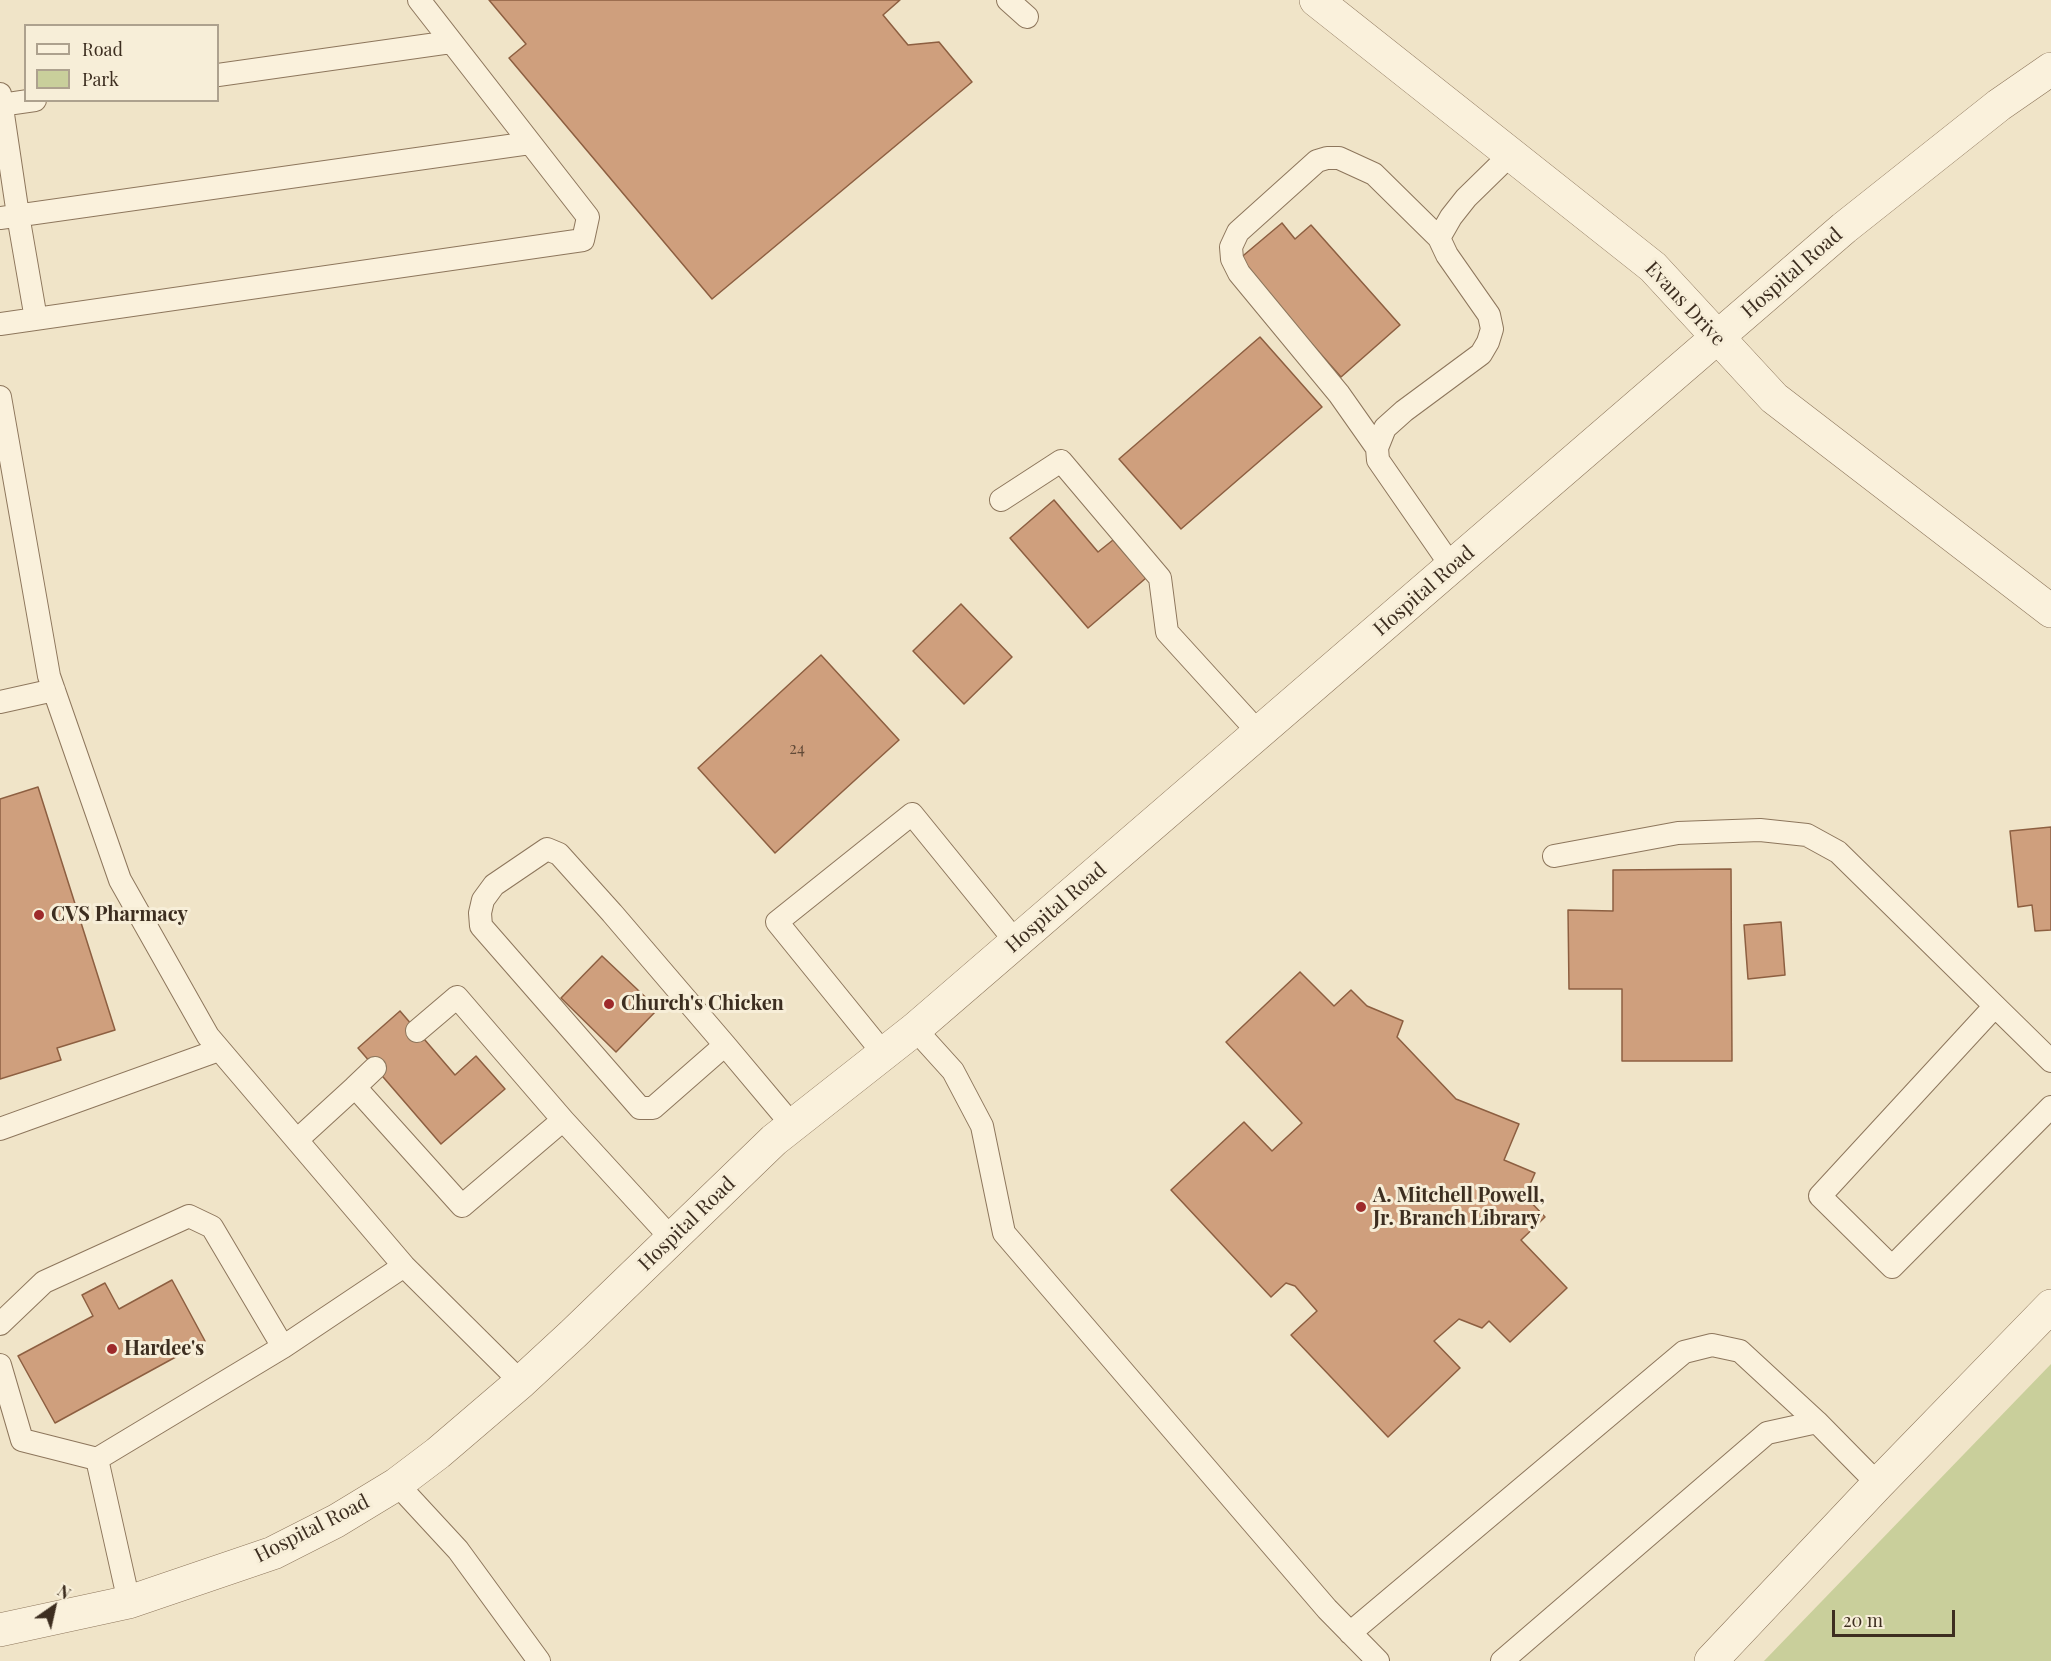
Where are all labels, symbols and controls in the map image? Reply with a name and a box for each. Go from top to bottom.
legend [24,24,219,102]
text: Road [82,37,123,61]
text: Park [82,67,119,91]
street label: Hospital Road [1737,223,1847,323]
street label: Evans Drive [1640,257,1730,351]
street label: Hospital Road [1369,541,1479,641]
house number: 24 [789,739,805,759]
street label: Hospital Road [1001,858,1111,958]
place label: CVS Pharmacy [51,903,188,927]
marker: CVS Pharmacy [32,908,46,922]
place label: Church's Chicken [621,992,784,1016]
marker: Church's Chicken [602,997,616,1011]
street label: Hospital Road [634,1172,740,1276]
place label: A. Mitchell Powell, Jr. Branch Library [1373,1184,1545,1231]
marker: A. Mitchell Powell, Jr. Branch Library [1354,1200,1368,1214]
place label: Hardee's [124,1337,204,1361]
marker: Hardee's [105,1342,119,1356]
street label: Hospital Road [251,1490,373,1568]
north arrow [24,1577,84,1637]
text: N [54,1580,75,1604]
scale bar [1835,1598,1958,1636]
text: 20 m [1843,1608,1883,1632]

